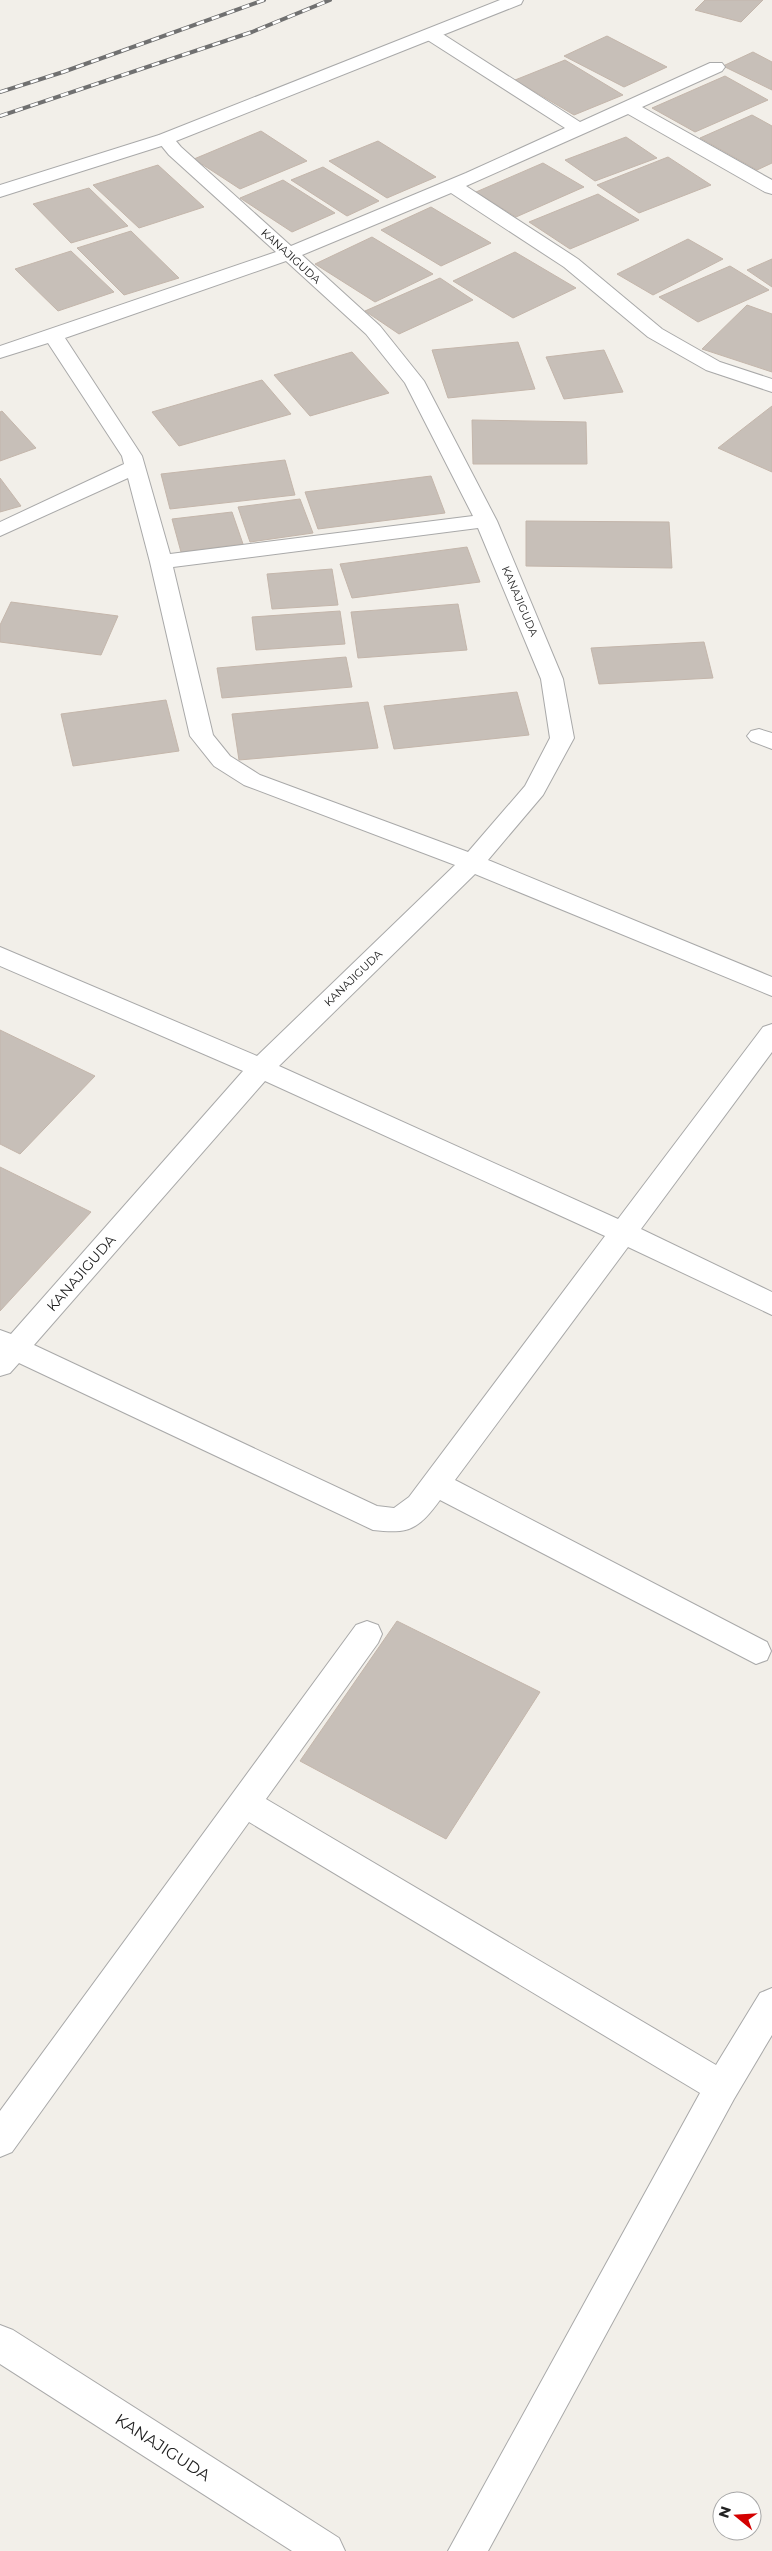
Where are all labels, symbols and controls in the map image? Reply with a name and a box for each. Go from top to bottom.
street label: KANAJIGUDA [258,226,324,286]
street label: KANAJIGUDA [499,564,541,638]
street label: KANAJIGUDA [321,947,385,1009]
street label: KANAJIGUDA [43,1230,120,1315]
street label: KANAJIGUDA [112,2410,214,2486]
north arrow [712,2491,762,2541]
text: N [714,2504,735,2520]

